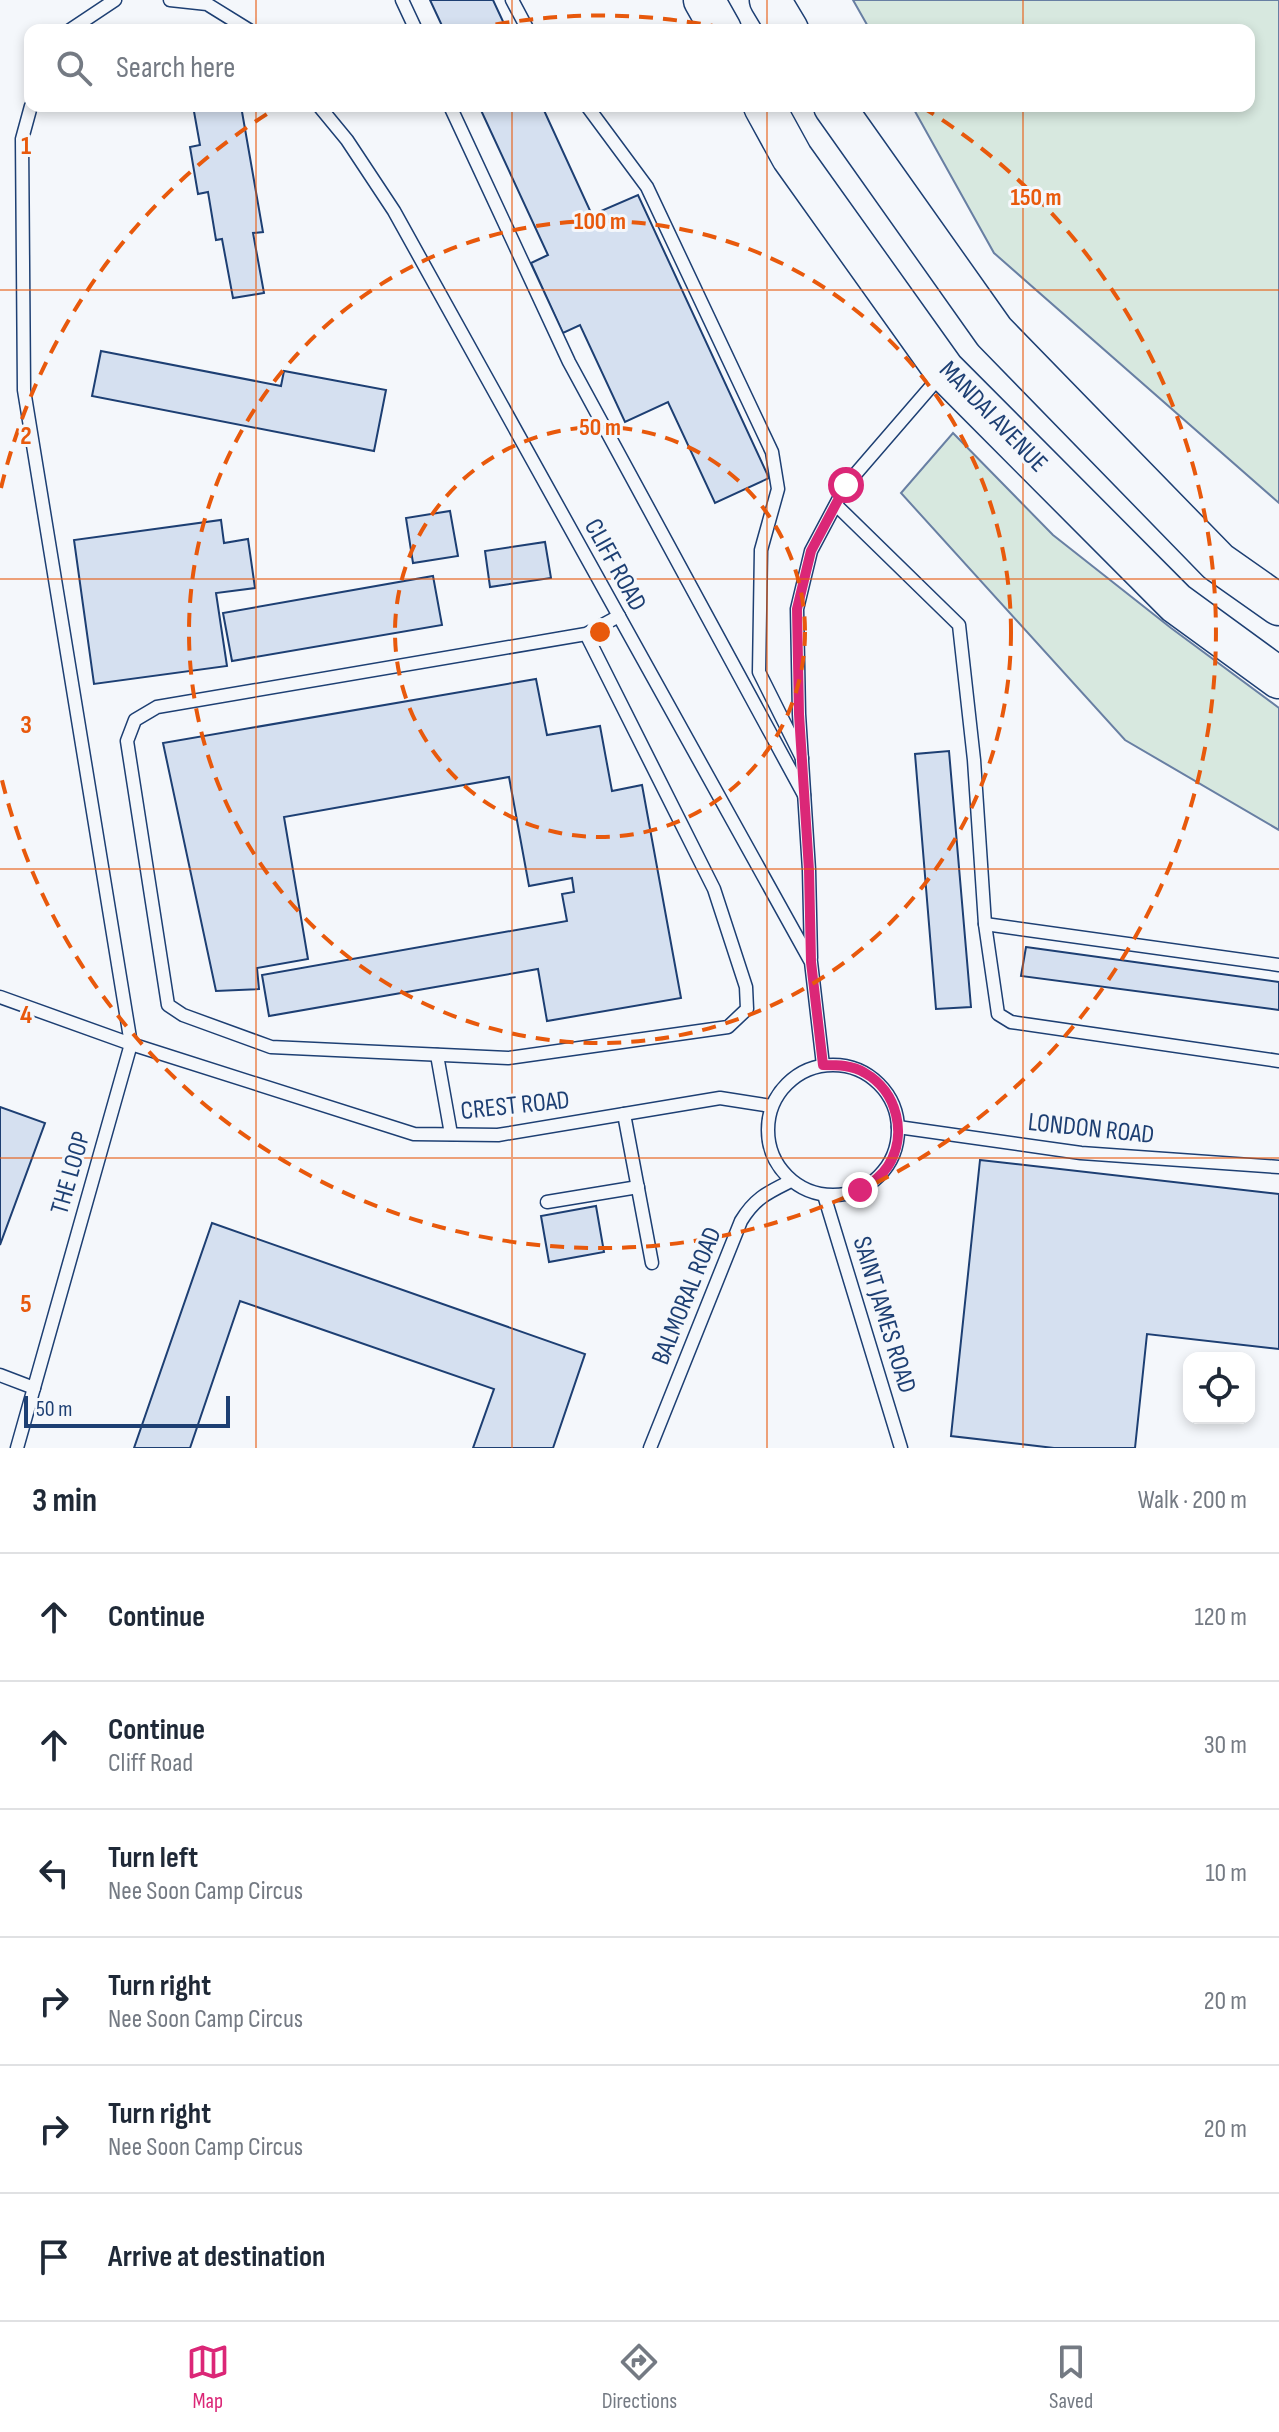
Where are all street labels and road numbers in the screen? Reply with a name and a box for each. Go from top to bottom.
street label: MANDAI AVENUE [932,355,1054,479]
street label: CLIFF ROAD [577,514,653,616]
street label: CREST ROAD [459,1085,571,1127]
street label: LONDON ROAD [1026,1107,1156,1151]
street label: THE LOOP [44,1128,98,1218]
street label: BALMORAL ROAD [645,1223,729,1369]
street label: SAINT JAMES ROAD [846,1233,922,1397]

